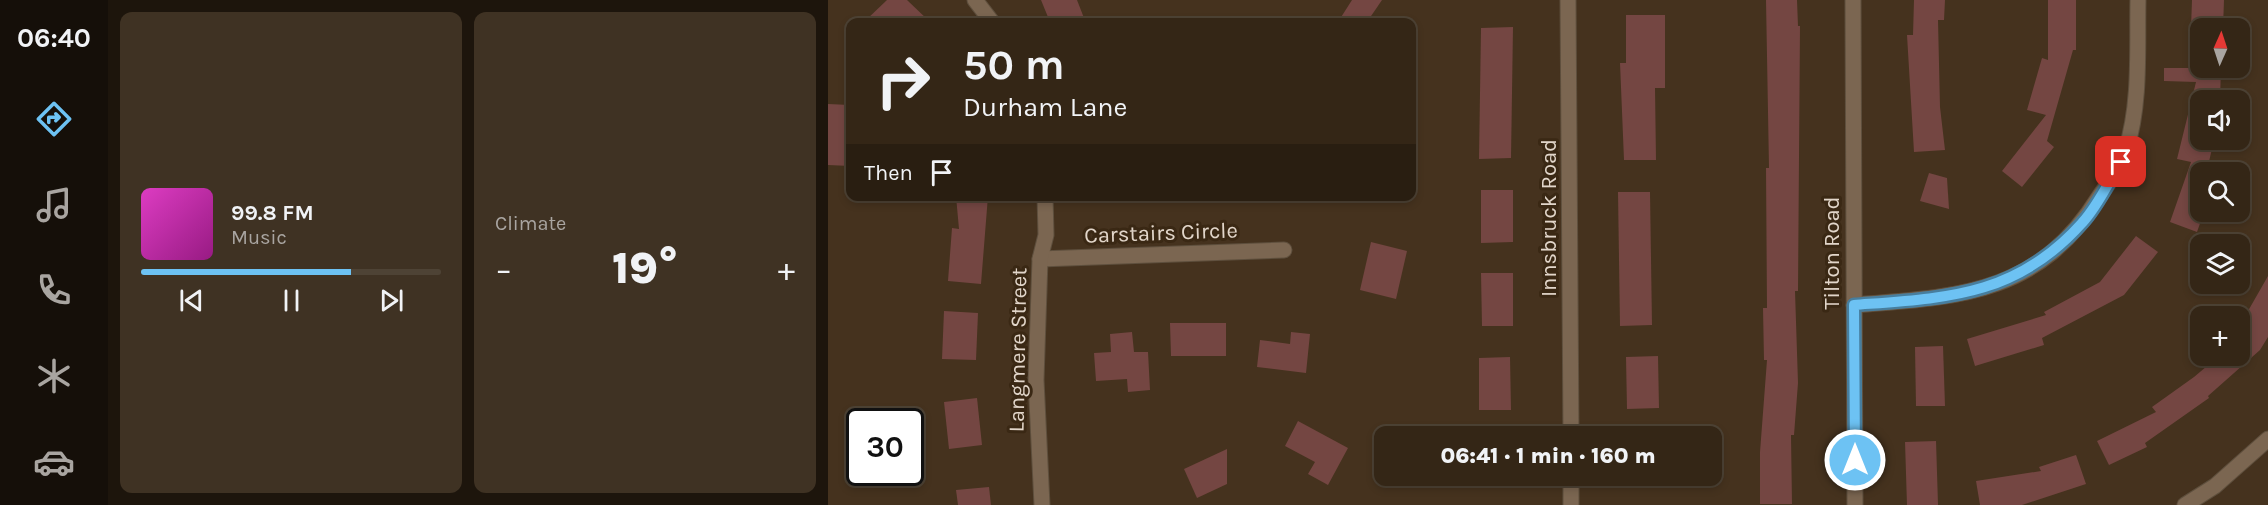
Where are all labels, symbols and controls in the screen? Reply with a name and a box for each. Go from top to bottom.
north arrow [2190,18,2250,78]
map controls [2190,18,2250,366]
text: 06:40 [17,22,91,54]
text: 50 m [963,40,1065,90]
icon: right [864,42,942,120]
button: sound [2190,90,2250,150]
text: Durham Lane [963,91,1127,123]
icon: directions [33,98,75,140]
pin [2095,136,2146,187]
street label: Innsbruck Road [1536,139,1562,297]
icon: arrive [2104,145,2137,178]
icon: arrive [925,156,958,189]
text: Then [864,160,913,186]
button: search [2190,162,2250,222]
icon: music [33,184,75,226]
street label: Tilton Road [1819,196,1845,310]
text: 99.8 FM [231,200,314,226]
text: Climate [495,212,566,235]
street label: Carstairs Circle [1084,217,1238,249]
text: Music [231,226,287,249]
button: layers [2190,234,2250,294]
text: 19° [612,242,678,294]
text: − [495,250,512,288]
text: + [778,250,795,288]
street label: Langmere Street [1004,267,1032,433]
icon: phone [33,269,75,311]
icon: previous [175,284,208,317]
icon: pause [275,284,308,317]
icon: next [375,284,408,317]
button: + [2190,306,2250,366]
icon: climate [33,355,75,397]
speed limit sign: 30 [846,408,924,486]
position arrow [1823,428,1887,492]
icon: car [33,441,75,483]
text: 06:41 · 1 min · 160 m [1440,443,1656,469]

